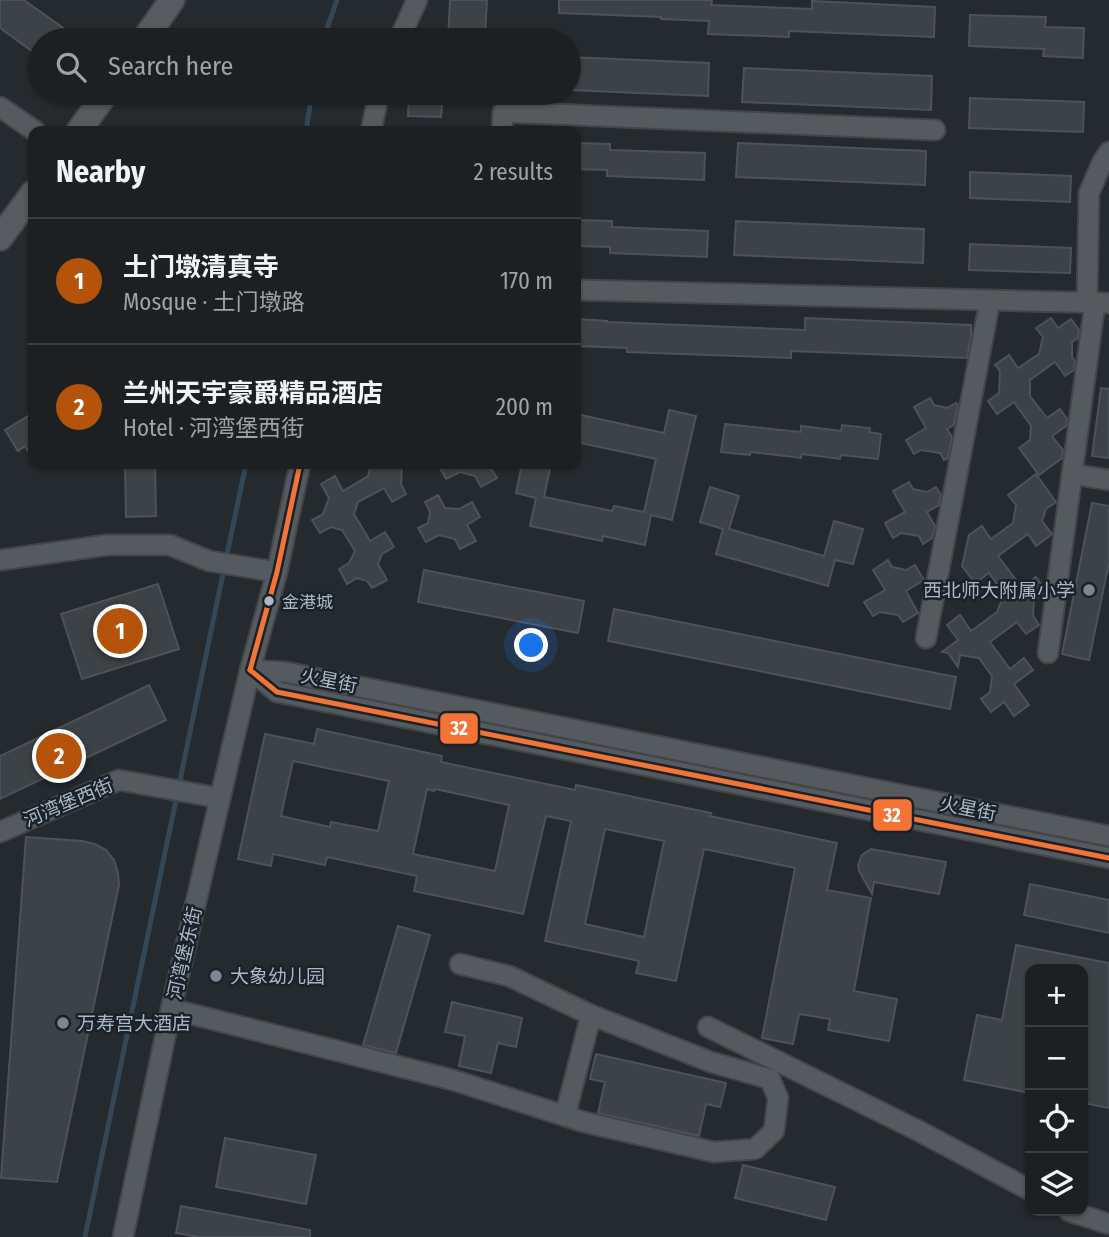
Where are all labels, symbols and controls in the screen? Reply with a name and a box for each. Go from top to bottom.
search box [28,28,581,105]
icon: search [52,48,90,86]
text: Search here [108,51,233,82]
text: Nearby [56,154,145,190]
text: 2 results [473,158,553,186]
text: 土门墩清真寺 [123,252,279,283]
text: 1 [74,267,84,295]
text: 170 m [500,267,553,295]
text: Mosque · 土门墩路 [123,288,305,316]
text: 兰州天宇豪爵精品酒店 [123,378,383,409]
text: 2 [74,393,84,421]
text: 200 m [496,393,553,421]
text: Hotel · 河湾堡西街 [123,414,304,442]
place label: 西北师大附属小学 [923,579,1075,602]
marker: 西北师大附属小学 [1081,582,1097,598]
place label: 金港城 [282,592,333,613]
marker: 金港城 [262,594,276,608]
pin: 1 [97,605,143,657]
your location [514,628,548,662]
street label: 火星街 [299,664,359,697]
line badge: 32 [439,712,479,745]
text: 32 [449,717,468,740]
pin: 2 [36,730,82,782]
street label: 河湾堡西街 [20,773,116,832]
street label: 火星街 [938,792,998,825]
line badge: 32 [872,798,913,832]
text: 32 [882,804,901,827]
street label: 河湾堡东街 [163,904,206,1002]
map controls [1025,964,1088,1216]
button: + [1025,964,1088,1027]
place label: 大象幼儿园 [230,965,325,988]
marker: 大象幼儿园 [208,968,224,984]
place label: 万寿宫大酒店 [77,1012,191,1035]
marker: 万寿宫大酒店 [55,1015,71,1031]
button: − [1025,1027,1088,1090]
button: locate [1025,1090,1088,1153]
button: layers [1025,1153,1088,1216]

